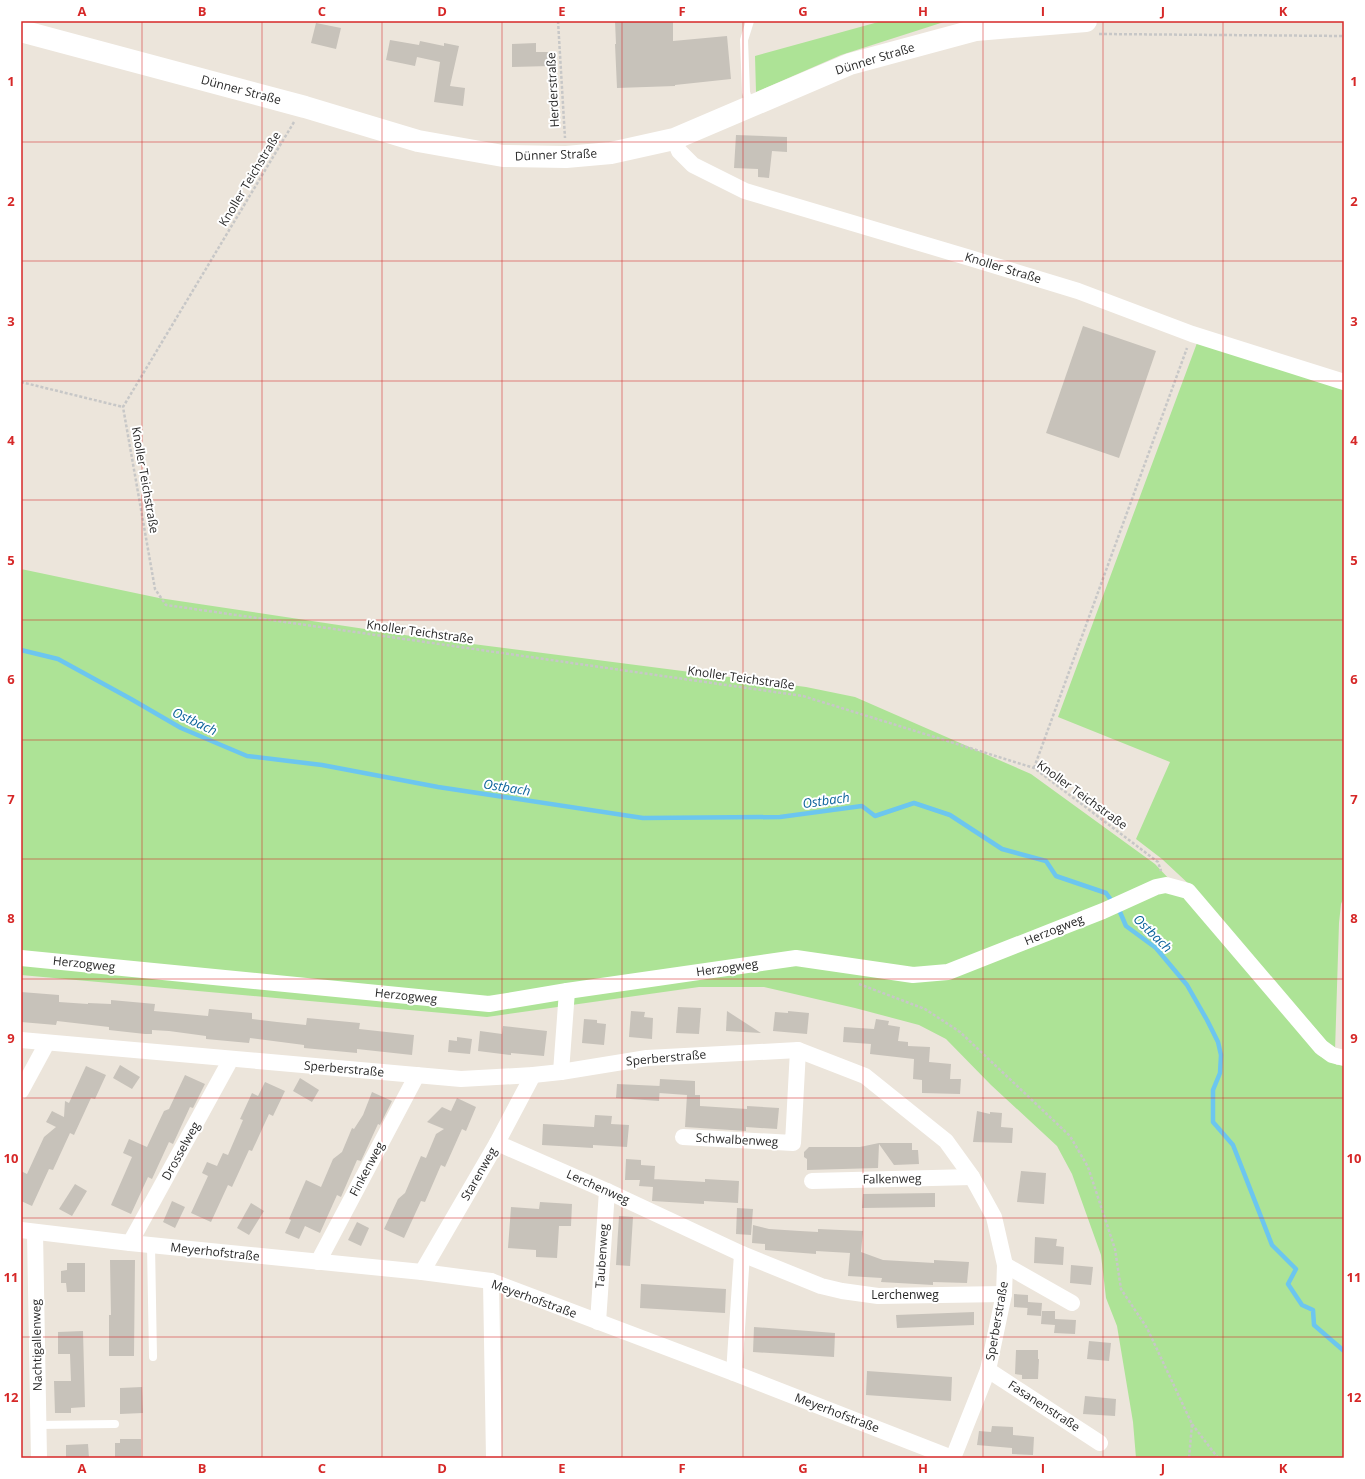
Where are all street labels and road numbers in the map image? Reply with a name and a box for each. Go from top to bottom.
street label: Dünner Straße [833,38,917,79]
street label: Herderstraße [542,52,563,128]
street label: Dünner Straße [199,71,283,108]
street label: Knoller Teichstraße [214,128,285,229]
street label: Dünner Straße [515,145,598,164]
street label: Knoller Straße [963,248,1044,287]
street label: Knoller Teichstraße [128,425,163,535]
street label: Knoller Teichstraße [365,616,475,647]
street label: Knoller Teichstraße [686,662,796,693]
street label: Knoller Teichstraße [1034,756,1131,833]
street label: Herzogweg [1022,910,1086,949]
street label: Herzogweg [52,952,116,975]
street label: Herzogweg [695,955,759,980]
street label: Herzogweg [374,984,438,1007]
street label: Sperberstraße [625,1046,707,1069]
street label: Sperberstraße [303,1057,385,1080]
street label: Drosselweg [157,1118,204,1183]
street label: Schwalbenweg [695,1129,779,1150]
street label: Finkenweg [345,1138,388,1199]
street label: Starenweg [456,1144,501,1204]
street label: Lerchenweg [564,1165,633,1208]
street label: Falkenweg [862,1169,922,1188]
street label: Taubenweg [591,1223,612,1289]
street label: Meyerhofstraße [170,1238,261,1265]
street label: Meyerhofstraße [489,1275,579,1322]
street label: Sperberstraße [981,1280,1012,1362]
street label: Lerchenweg [871,1286,939,1303]
street label: Nachtigallenweg [27,1298,46,1391]
street label: Fasanenstraße [1005,1376,1084,1435]
street label: Meyerhofstraße [792,1389,882,1437]

